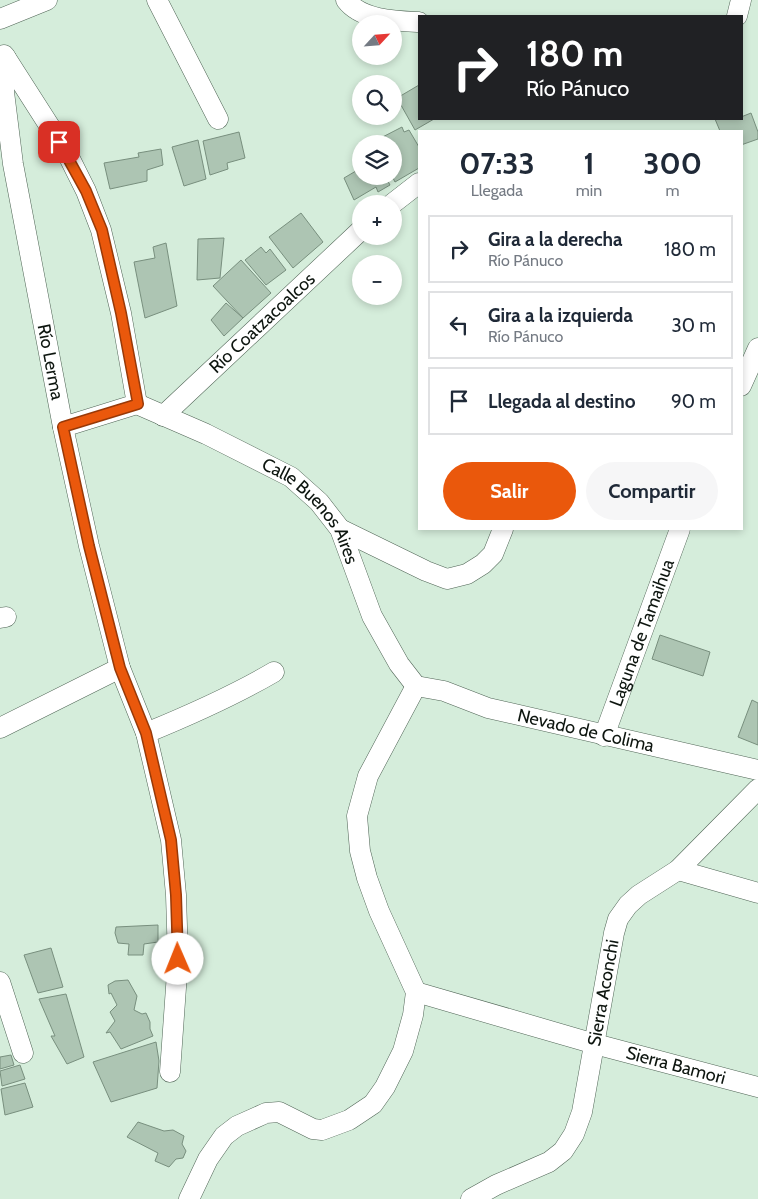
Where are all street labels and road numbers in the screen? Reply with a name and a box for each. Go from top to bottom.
street label: Río Coatzacoalcos [205,268,320,378]
street label: Río Lerma [33,322,69,402]
street label: Calle Buenos Aires [258,453,363,567]
street label: Laguna de Tamaihua [605,556,679,709]
street label: Nevado de Colima [515,704,657,757]
street label: Sierra Aconchi [583,938,624,1048]
street label: Sierra Bamori [624,1042,728,1089]

